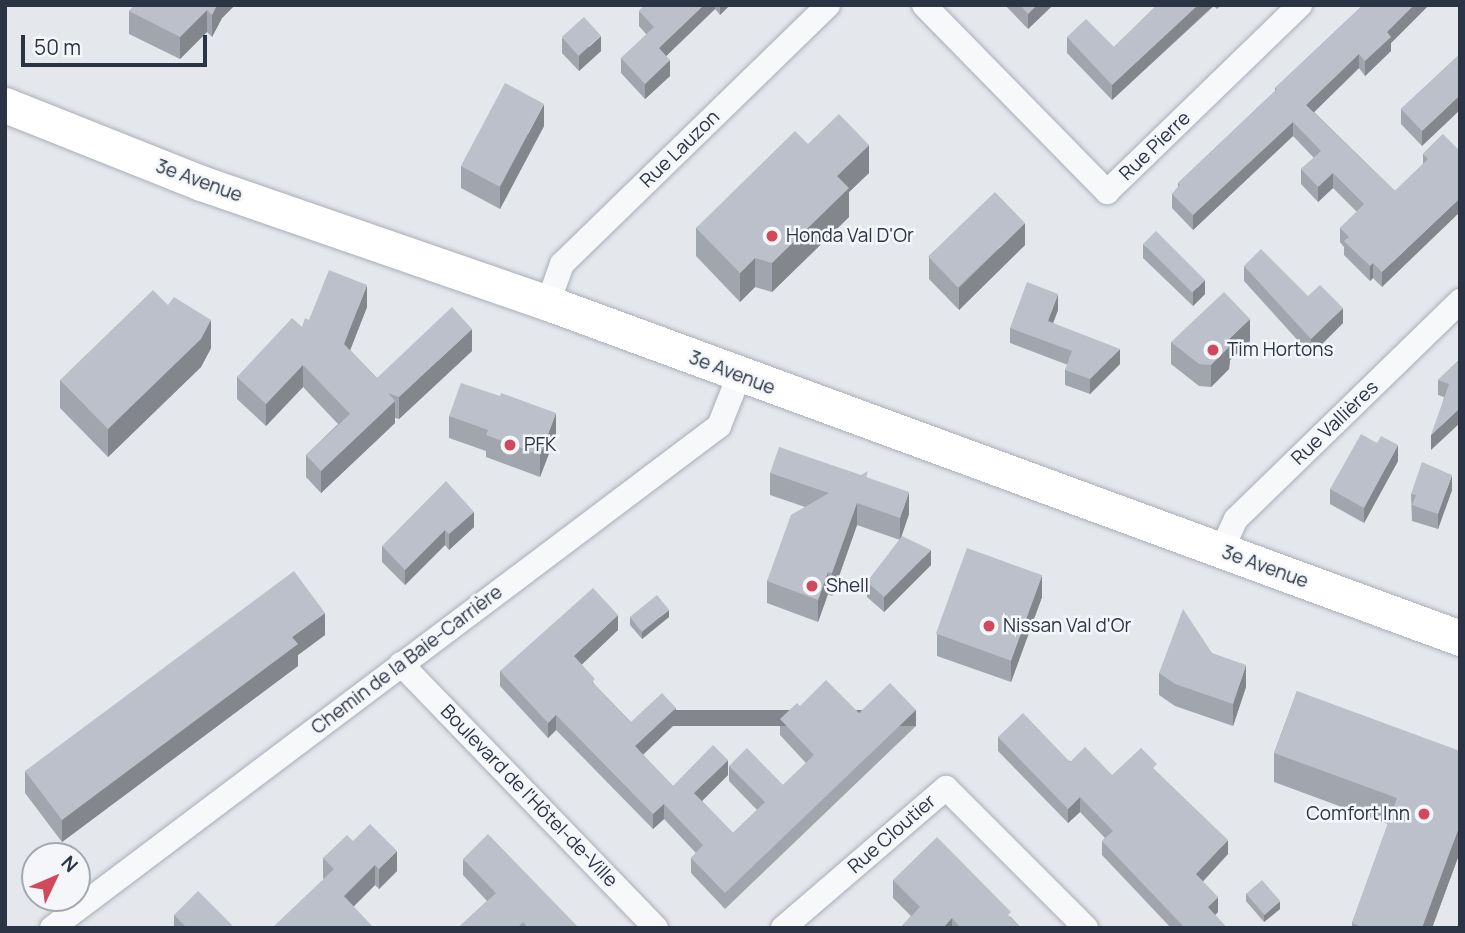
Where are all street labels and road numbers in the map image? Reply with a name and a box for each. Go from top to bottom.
street label: Rue Lauzon [636,106,724,192]
street label: Rue Pierre [1115,107,1195,185]
street label: 3e Avenue [153,155,245,207]
street label: 3e Avenue [686,346,778,400]
street label: Rue Vallières [1287,376,1383,470]
street label: 3e Avenue [1219,541,1311,593]
street label: Chemin de la Baie-Carrière [307,581,507,739]
street label: Boulevard de l'Hôtel-de-Ville [436,700,622,892]
street label: Rue Cloutier [843,790,941,878]

